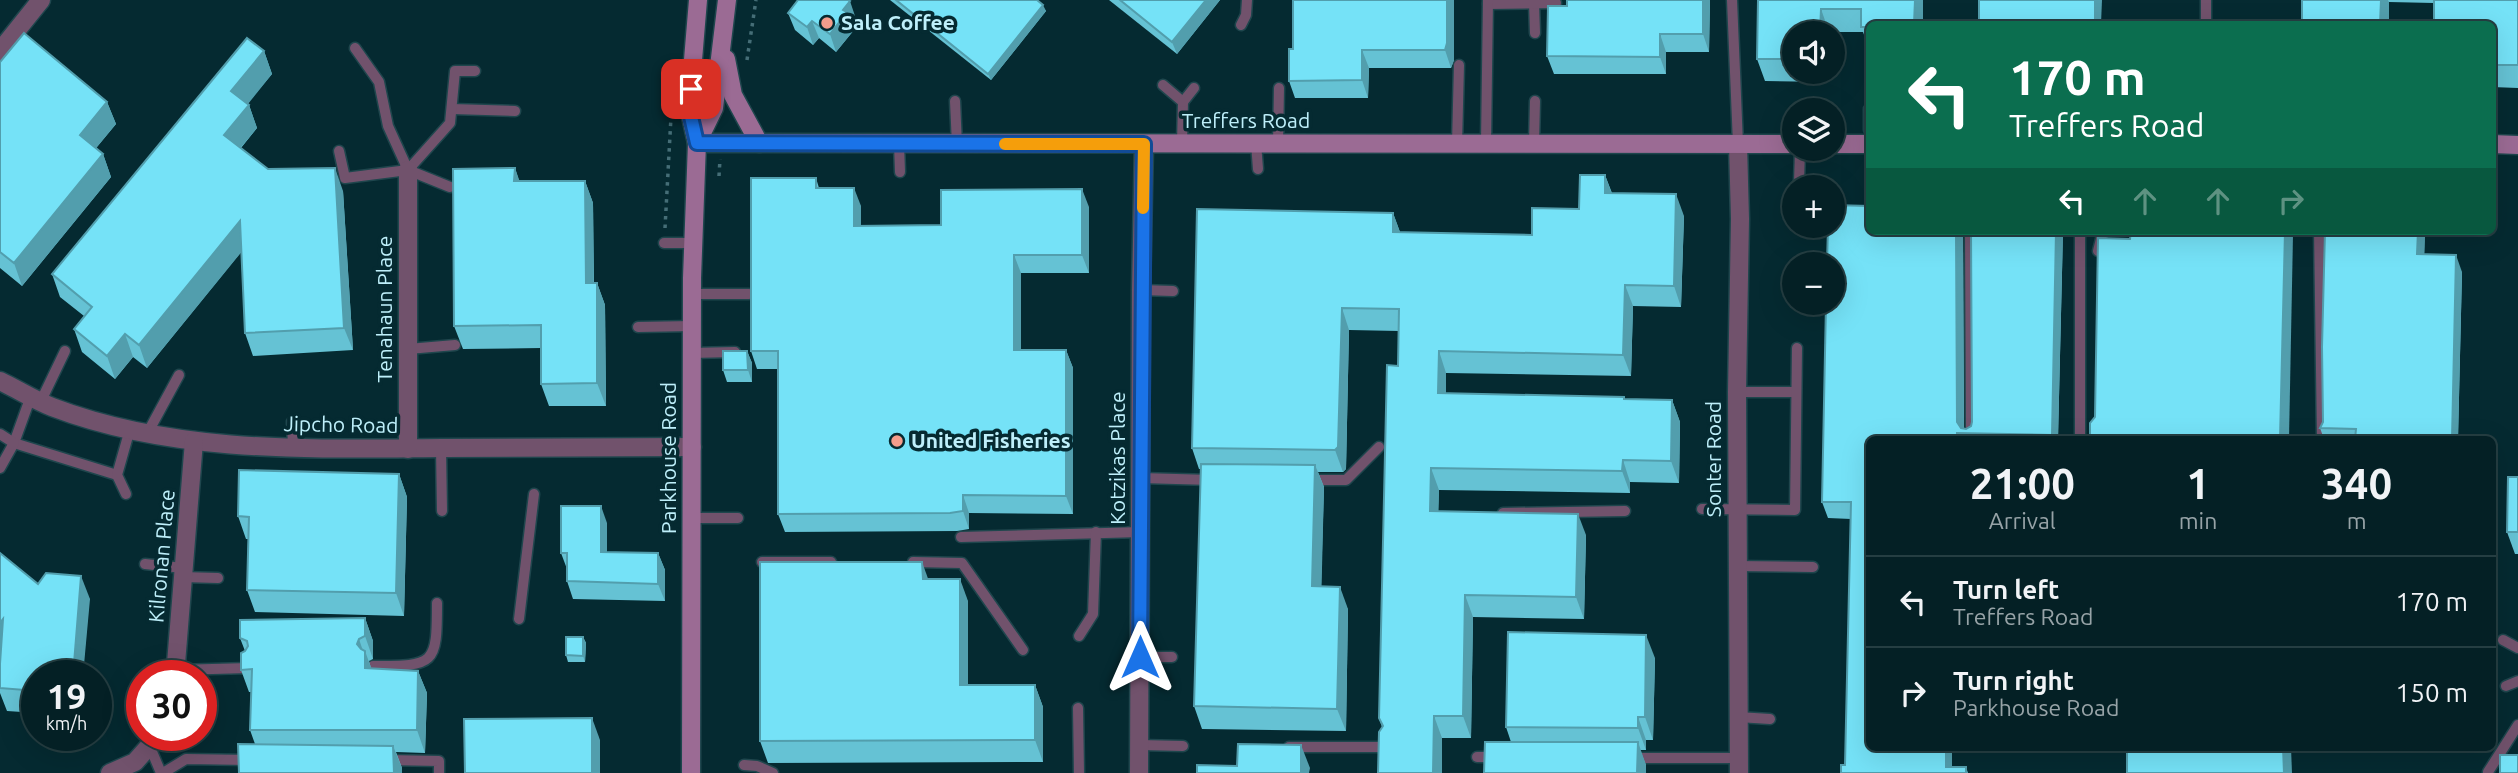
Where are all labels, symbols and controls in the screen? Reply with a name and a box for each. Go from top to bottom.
place label: Sala Coffee [841,10,955,34]
marker: Sala Coffee [819,15,835,31]
map controls [1782,21,1845,315]
button: sound [1782,21,1845,84]
icon: left [1894,49,1985,140]
text: 170 m [2009,49,2146,104]
pin [661,59,721,119]
icon: arrive [672,70,710,108]
button: layers [1782,98,1845,161]
text: Treffers Road [2009,107,2205,143]
street label: Treffers Road [1182,108,1310,132]
button: + [1782,175,1845,238]
icon: left [2053,182,2091,220]
icon: ahead [2126,182,2164,220]
icon: ahead [2199,182,2237,220]
icon: right [2272,182,2310,220]
street label: Tenahaun Place [372,236,396,382]
button: − [1782,252,1845,315]
street label: Parkhouse Road [656,382,680,534]
street label: Kotzikas Place [1105,391,1129,525]
street label: Sonter Road [1701,401,1725,517]
street label: Jipcho Road [283,411,399,437]
place label: United Fisheries [911,428,1071,452]
marker: United Fisheries [889,433,905,449]
text: 21:00 [1970,460,2075,507]
text: 1 [2186,460,2210,507]
text: 340 [2321,460,2392,507]
street label: Kilronan Place [143,488,179,624]
text: Arrival [1989,508,2056,533]
text: min [2179,508,2217,533]
text: m [2347,508,2367,533]
text: Turn left [1953,575,2059,604]
icon: left [1894,583,1932,621]
text: 170 m [2396,587,2468,616]
text: Treffers Road [1953,604,2094,629]
position arrow [1103,620,1177,694]
speed limit sign: 30 [126,660,217,751]
text: Turn right [1953,666,2074,695]
icon: right [1894,674,1932,712]
text: 19 [47,676,86,716]
text: 150 m [2396,678,2468,707]
text: Parkhouse Road [1953,695,2119,720]
text: km/h [46,713,87,733]

